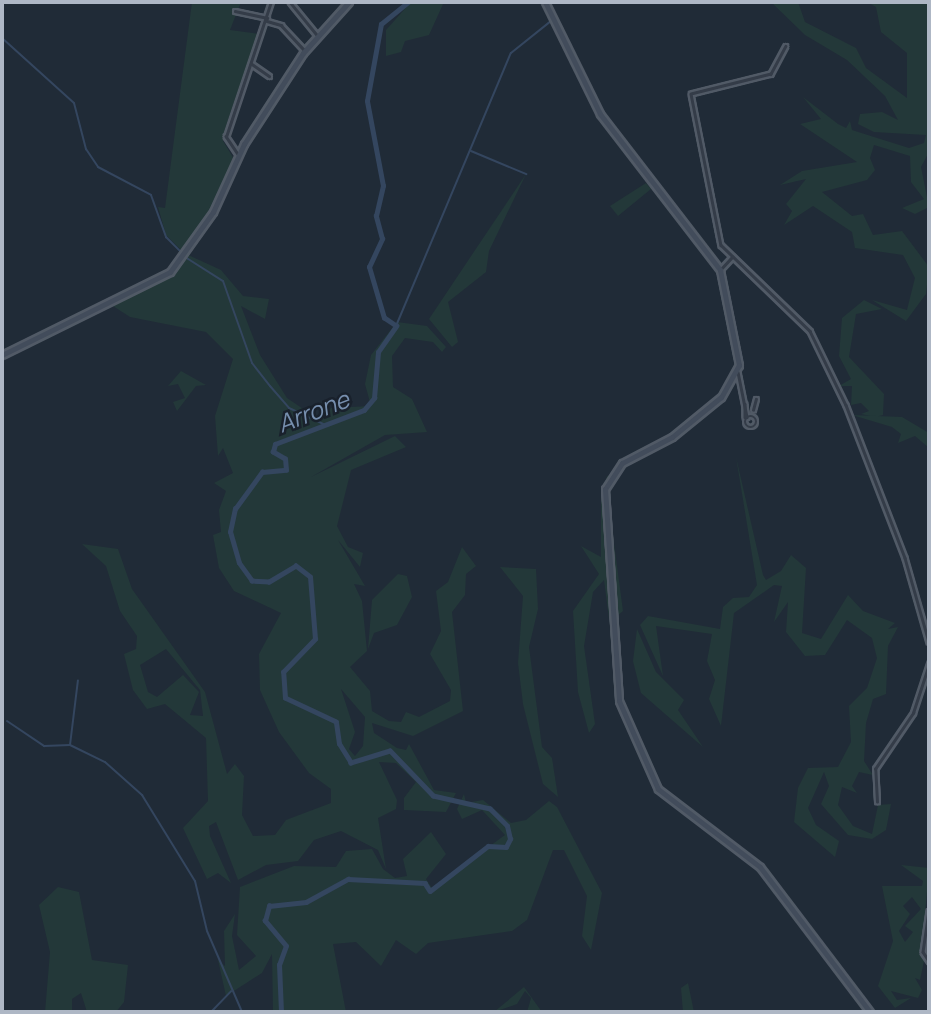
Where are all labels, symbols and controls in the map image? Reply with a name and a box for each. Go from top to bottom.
water label: Arrone [273,384,353,438]

